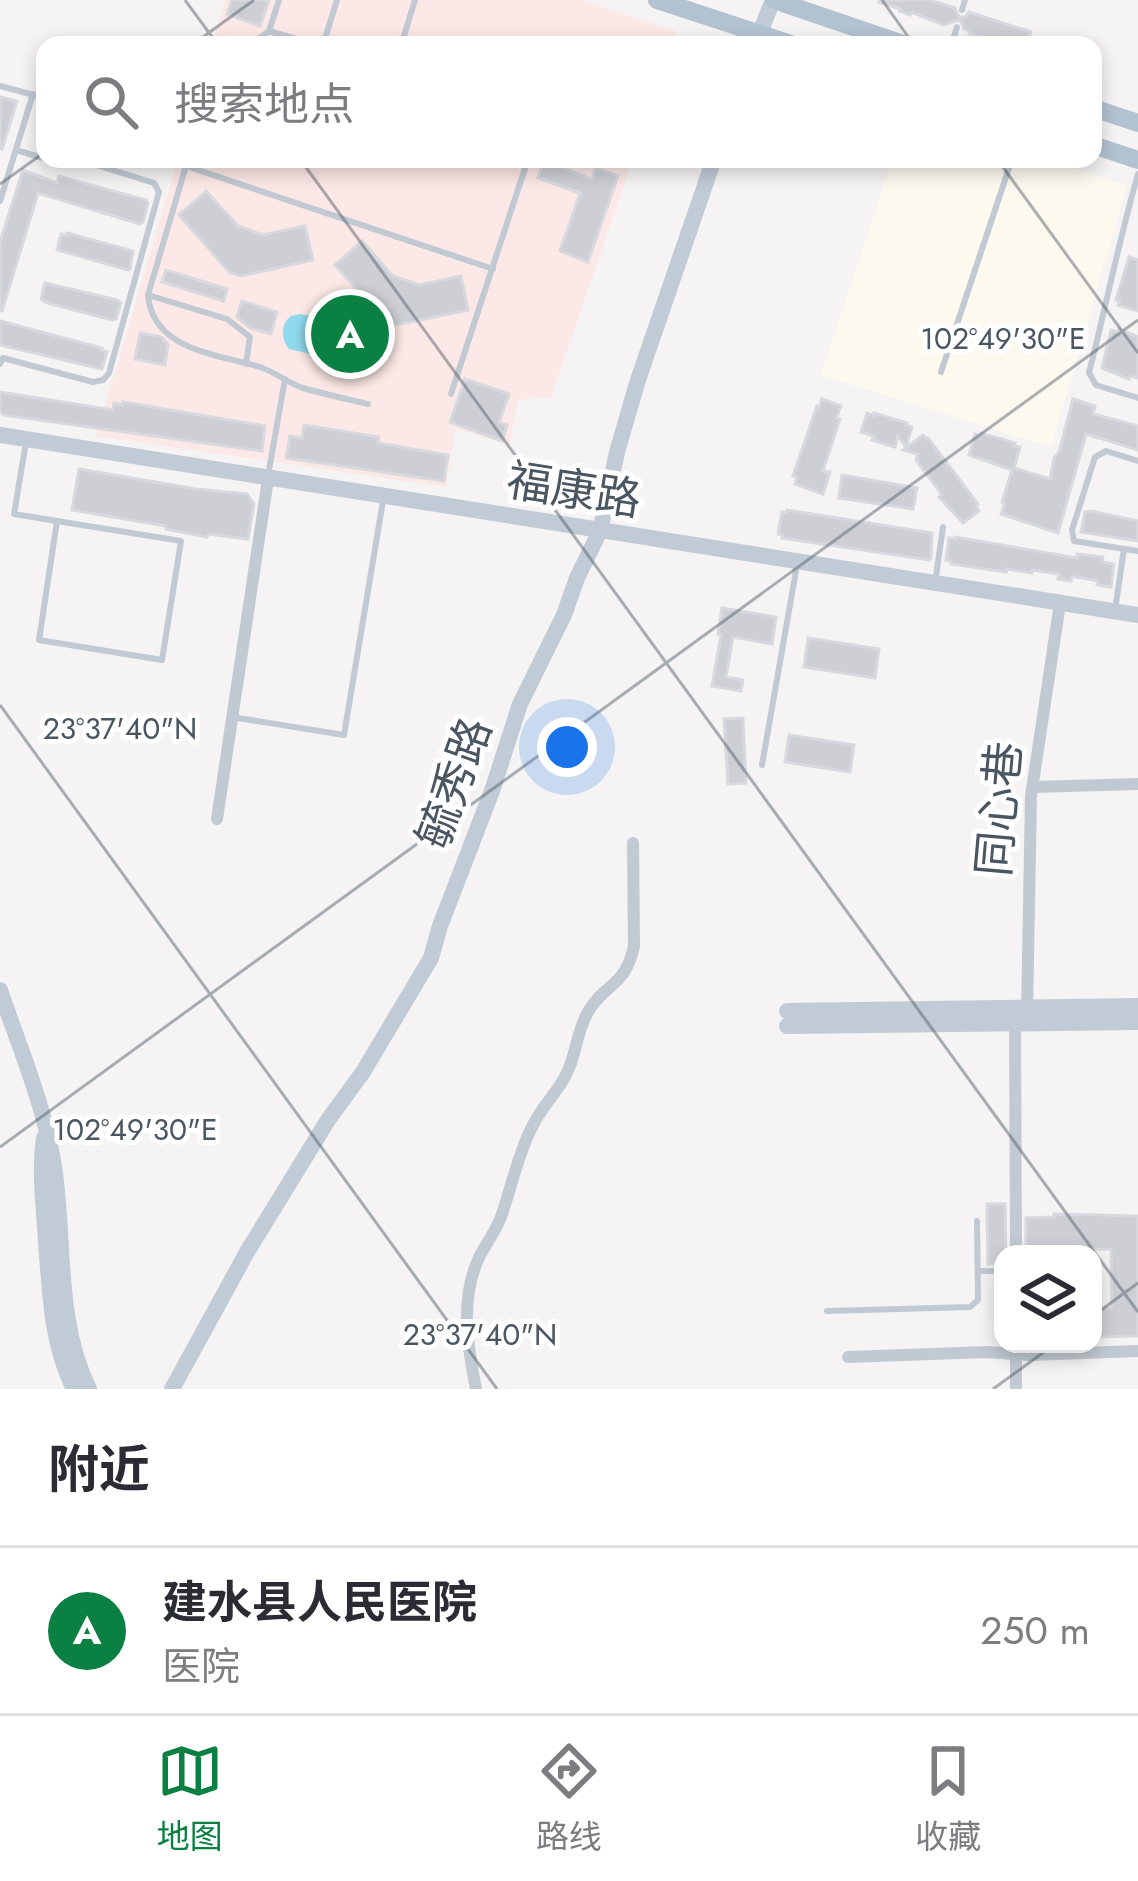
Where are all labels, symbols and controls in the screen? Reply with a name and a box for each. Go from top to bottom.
search box [36,36,1102,168]
icon: search [78,69,144,135]
text: 搜索地点 [174,72,354,137]
pin: A [311,289,389,379]
text: 102°49'30"E [920,317,1086,360]
street label: 福康路 [502,447,646,533]
text: 23°37'40"N [43,707,197,750]
street label: 毓秀路 [400,708,508,858]
your location [537,717,597,777]
street label: 同心巷 [961,739,1037,879]
text: 102°49'30"E [52,1108,218,1151]
map controls [994,1245,1102,1353]
button: layers [994,1245,1102,1353]
text: 23°37'40"N [403,1313,557,1356]
text: 附近 [48,1432,150,1506]
text: 建水县人民医院 [162,1570,477,1635]
text: A [73,1602,101,1659]
text: 250 m [980,1602,1090,1659]
text: 医院 [162,1638,240,1695]
tab: 地图 [157,1738,223,1860]
tab: 路线 [536,1738,602,1860]
tab: 收藏 [915,1738,981,1860]

